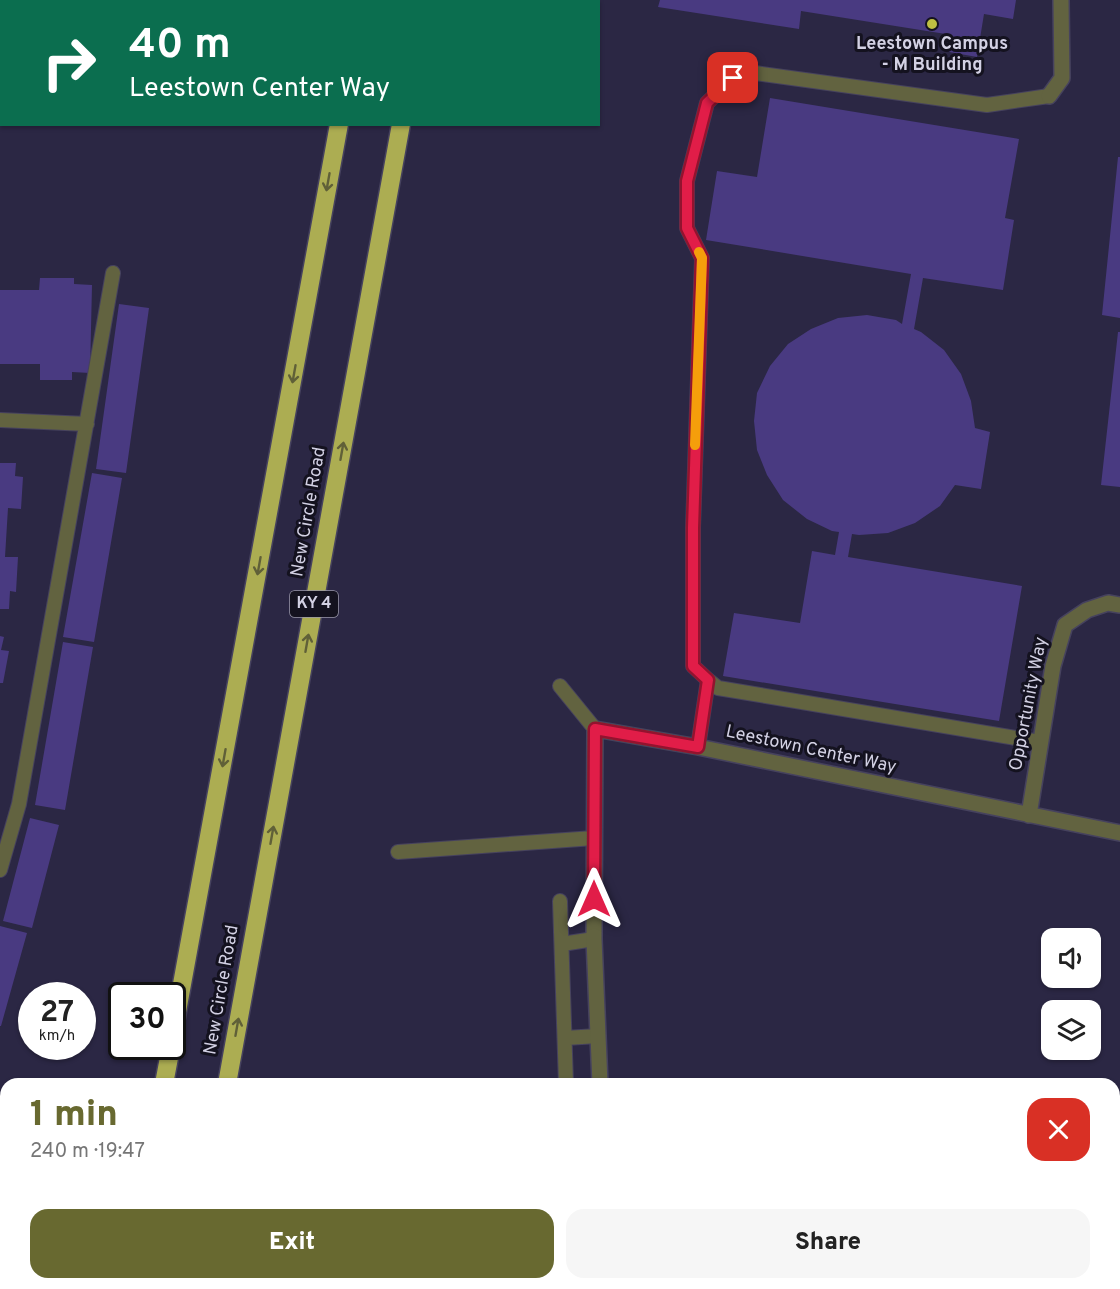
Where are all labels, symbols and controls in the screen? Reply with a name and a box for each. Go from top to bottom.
marker: Leestown Campus - M Building [925,17,939,31]
text: 40 m [129,20,231,73]
icon: right [30,24,108,102]
place label: Leestown Campus - M Building [856,33,1008,77]
pin [707,52,758,103]
icon: arrive [716,61,749,94]
text: Leestown Center Way [129,72,390,106]
one-way arrow [322,172,333,191]
one-way arrow [288,364,299,383]
one-way arrow [337,442,348,462]
street label: New Circle Road [286,445,332,579]
one-way arrow [253,556,264,575]
road number: KY 4 [290,591,338,617]
one-way arrow [302,634,313,654]
street label: Opportunity Way [1005,635,1053,773]
street label: Leestown Center Way [724,721,898,779]
one-way arrow [218,747,229,767]
one-way arrow [267,826,278,845]
position arrow [562,867,626,931]
street label: New Circle Road [199,923,245,1057]
map controls [1041,928,1101,1060]
button: sound [1041,928,1101,988]
speed limit sign: 30 [108,982,186,1060]
text: 27 [40,995,74,1032]
button: layers [1041,1000,1101,1060]
one-way arrow [232,1018,243,1037]
text: km/h [39,1027,75,1046]
text: 1 min [30,1093,118,1139]
button: close [1027,1098,1090,1161]
text: 240 m · 19:47 [30,1139,145,1165]
button: Exit [30,1209,554,1278]
button: Share [566,1209,1090,1278]

